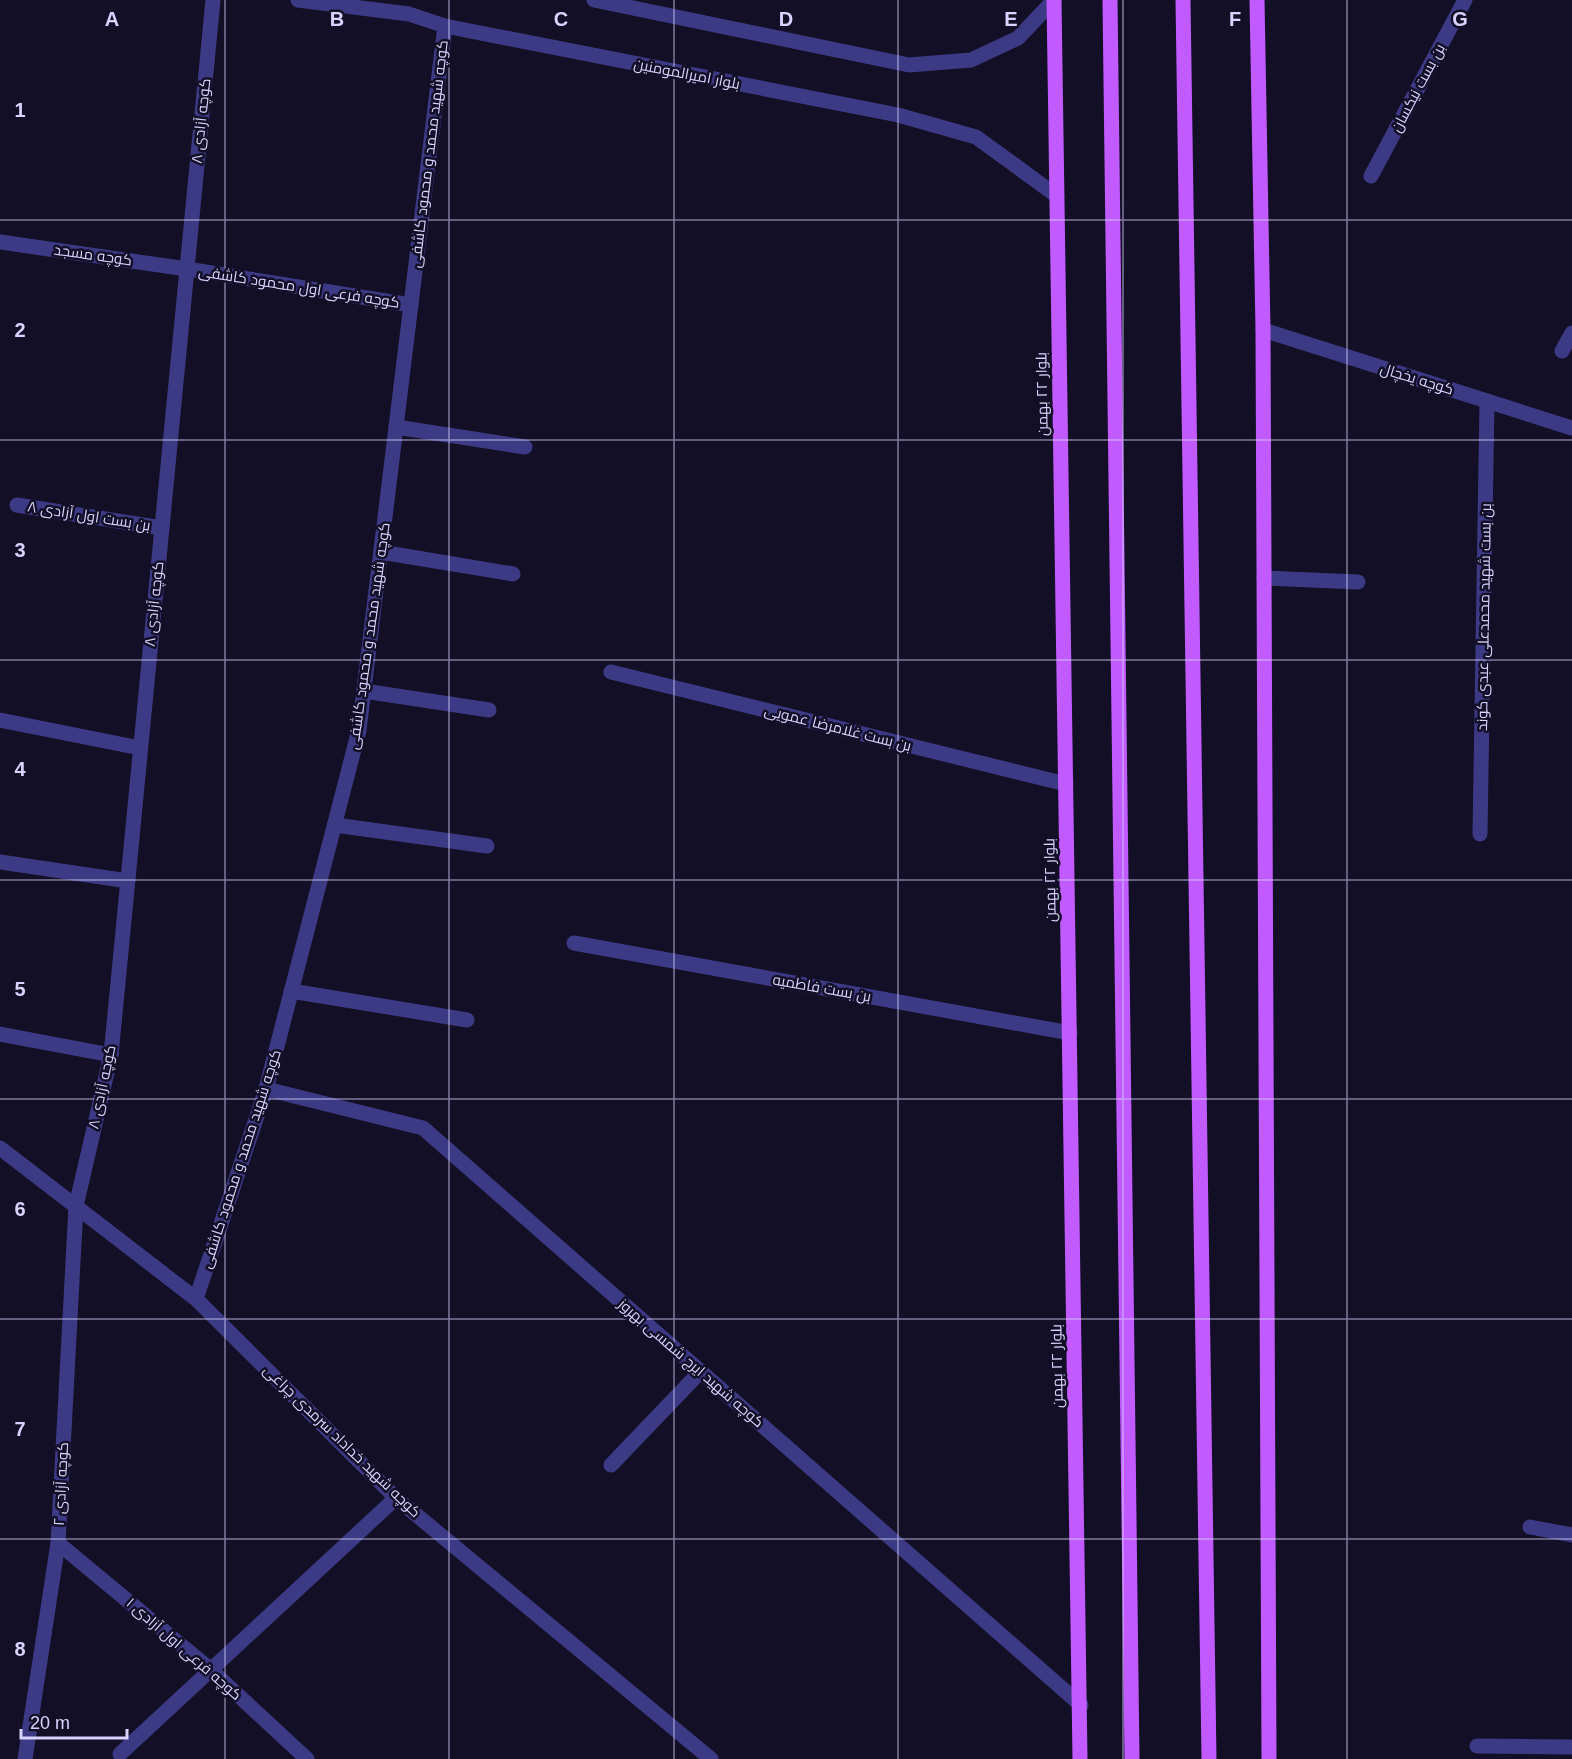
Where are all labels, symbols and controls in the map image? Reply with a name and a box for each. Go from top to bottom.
text: A [105,8,119,30]
text: B [330,8,344,30]
text: C [554,8,568,30]
text: D [779,8,793,30]
text: E [1004,8,1018,30]
text: F [1229,8,1241,30]
text: G [1452,8,1468,30]
street label: کوچه شهید محمد و محمود کاشفی [406,39,453,269]
street label: بن بست نیکسان [1387,41,1450,136]
street label: بلوار امیرالمومنین [632,55,742,94]
street label: کوچه آزادی ۸ [188,78,215,165]
text: 1 [14,99,26,121]
street label: کوچه مسجد [53,241,133,270]
street label: کوچه فرعی اول محمود کاشفی [197,262,401,313]
text: 2 [14,319,26,341]
street label: بلوار ۲۲ بهمن [1032,352,1053,436]
street label: کوچه یخچال [1378,359,1456,400]
street label: بن بست اول آزادی ۸ [26,497,152,536]
street label: بن بست شهید محمدعلی عبدی کوند [1473,503,1496,731]
street label: کوچه شهید محمد و محمود کاشفی [344,521,395,751]
text: 3 [14,539,26,561]
street label: کوچه آزادی ۸ [141,561,168,648]
street label: بن بست غلامرضا عمویی [762,701,913,756]
text: 4 [14,758,26,780]
street label: بلوار ۲۲ بهمن [1040,838,1061,922]
street label: بن بست فاطمیه [771,970,873,1007]
text: 5 [14,978,26,1000]
street label: کوچه آزادی ۸ [84,1043,121,1131]
street label: کوچه شهید محمد و محمود کاشفی [197,1047,286,1271]
text: 6 [14,1198,26,1220]
street label: کوچه شهید ایرج شمسی بهروز [612,1294,767,1433]
street label: بلوار ۲۲ بهمن [1047,1324,1068,1408]
street label: کوچه شهید خداداد سرمدی چراغی [259,1361,425,1522]
text: 7 [14,1418,26,1440]
street label: کوچه آزادی ۲ [50,1442,73,1526]
street label: کوچه فرعی اول آزادی ۱ [122,1594,245,1705]
text: 8 [14,1638,26,1660]
scale bar [21,1702,128,1740]
text: 20 m [30,1713,70,1733]

